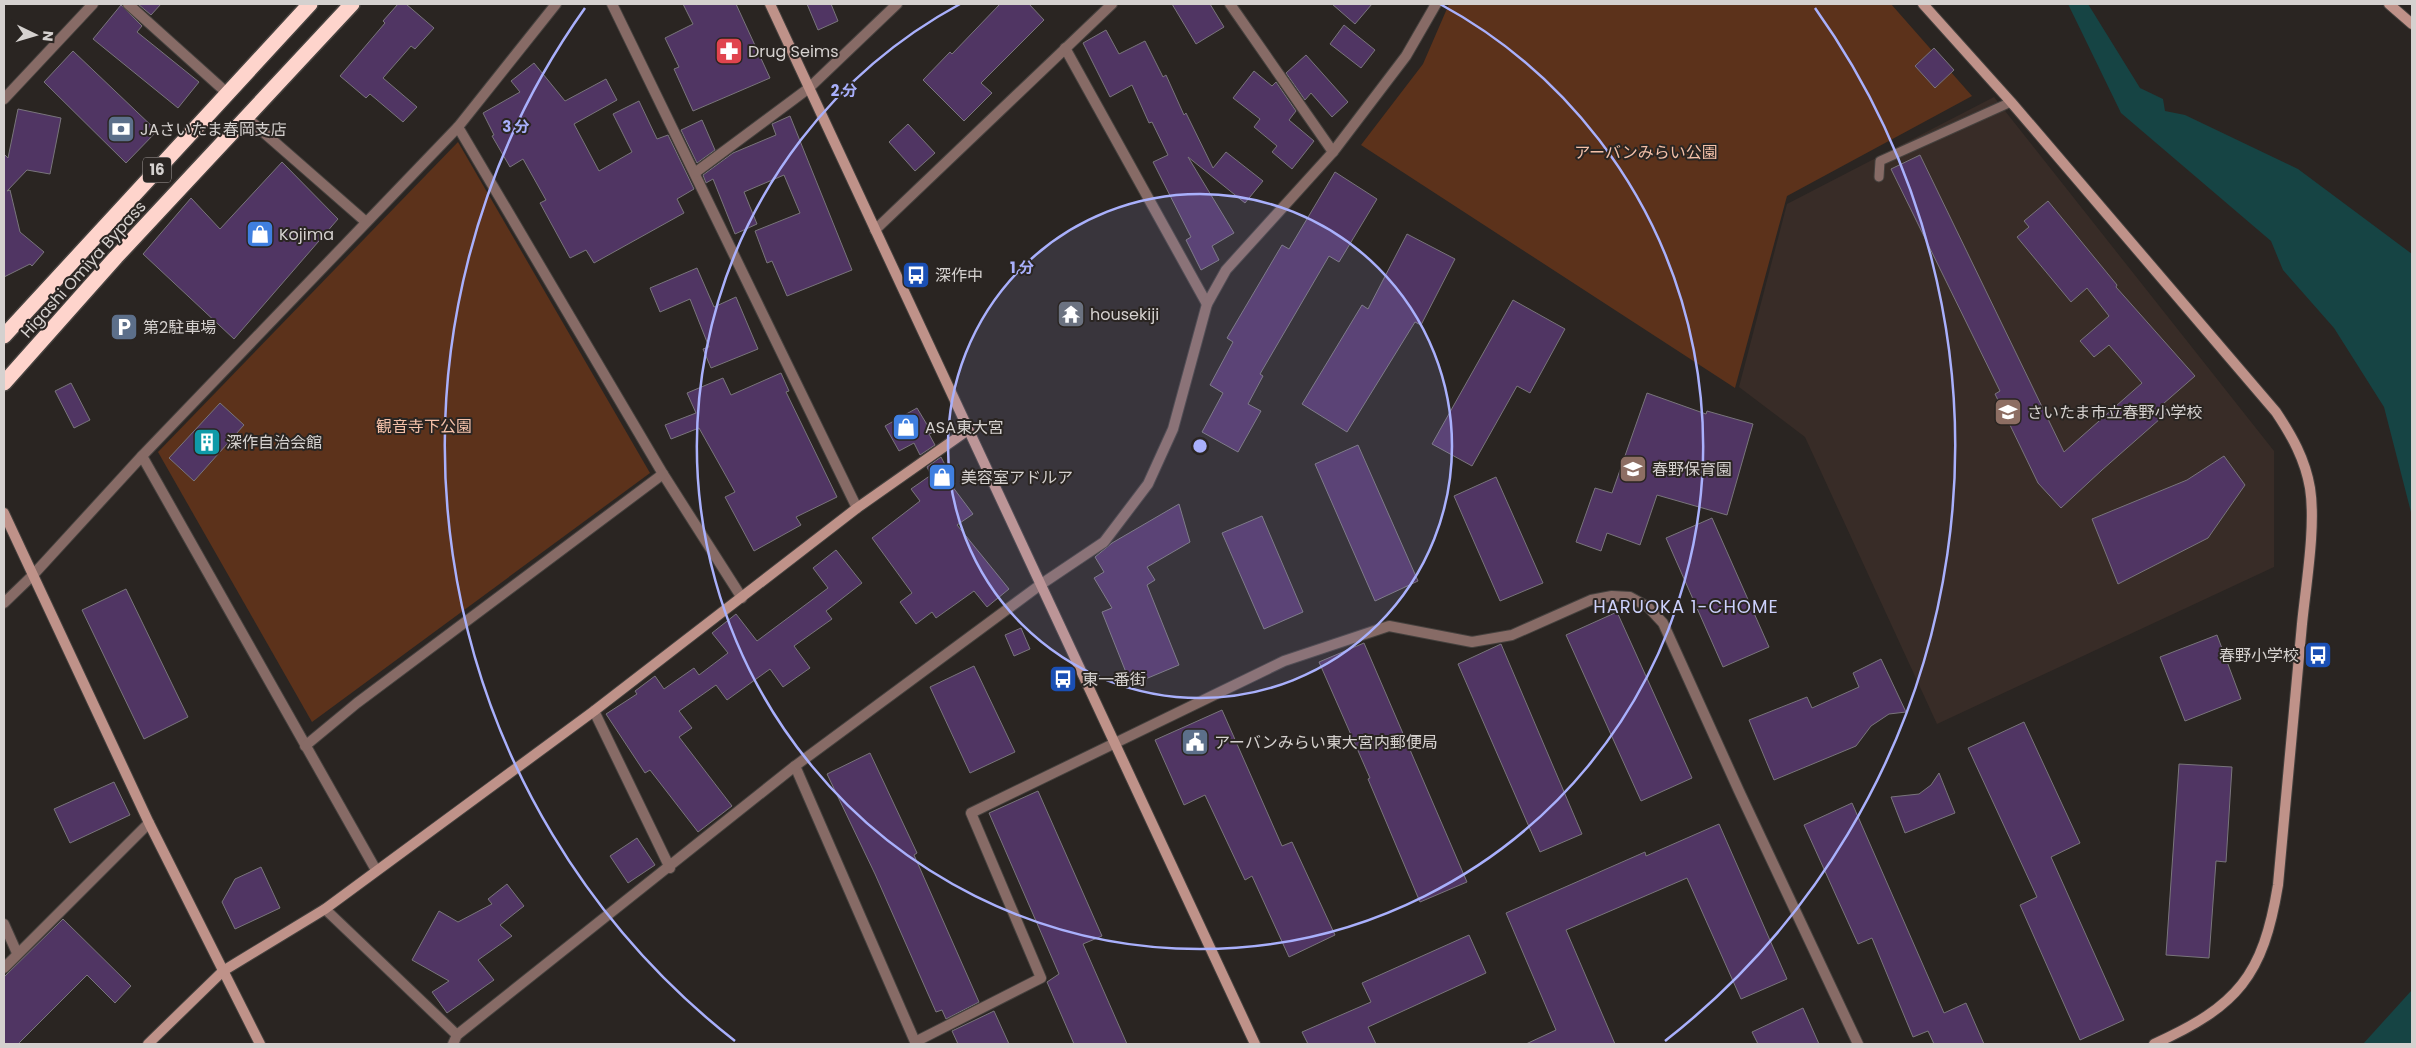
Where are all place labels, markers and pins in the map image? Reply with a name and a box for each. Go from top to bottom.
pharmacy icon: Drug Seims [714,36,744,66]
place label: Drug Seims [748,40,839,63]
bank icon: JAさいたま春岡支店 [106,114,136,144]
place label: JAさいたま春岡支店 [140,118,287,141]
shop icon: Kojima [245,219,275,249]
place label: Kojima [279,223,334,246]
bus stop icon: 深作中 [901,260,931,290]
place label: 深作中 [935,264,983,287]
temple icon: housekiji [1056,299,1086,329]
place label: housekiji [1090,303,1159,326]
parking icon: 第2駐車場 [109,312,139,342]
place label: 第2駐車場 [143,316,216,339]
school or university icon: さいたま市立春野小学校 [1993,397,2023,427]
place label: さいたま市立春野小学校 [2027,401,2203,424]
shop icon: ASA東大宮 [891,412,921,442]
place label: ASA東大宮 [925,416,1004,439]
building icon: 深作自治会館 [192,427,222,457]
place label: 深作自治会館 [226,431,322,454]
centre of rings [1191,437,1209,455]
school or university icon: 春野保育園 [1618,454,1648,484]
place label: 春野保育園 [1652,458,1732,481]
shop icon: 美容室アドルア [927,462,957,492]
place label: 美容室アドルア [961,466,1073,489]
bus stop icon: 春野小学校 [2303,640,2333,670]
place label: 春野小学校 [2219,644,2299,667]
bus stop icon: 東一番街 [1048,664,1078,694]
place label: 東一番街 [1082,668,1146,691]
public building icon: アーバンみらい東大宮内郵便局 [1180,727,1210,757]
place label: アーバンみらい東大宮内郵便局 [1214,731,1438,754]

